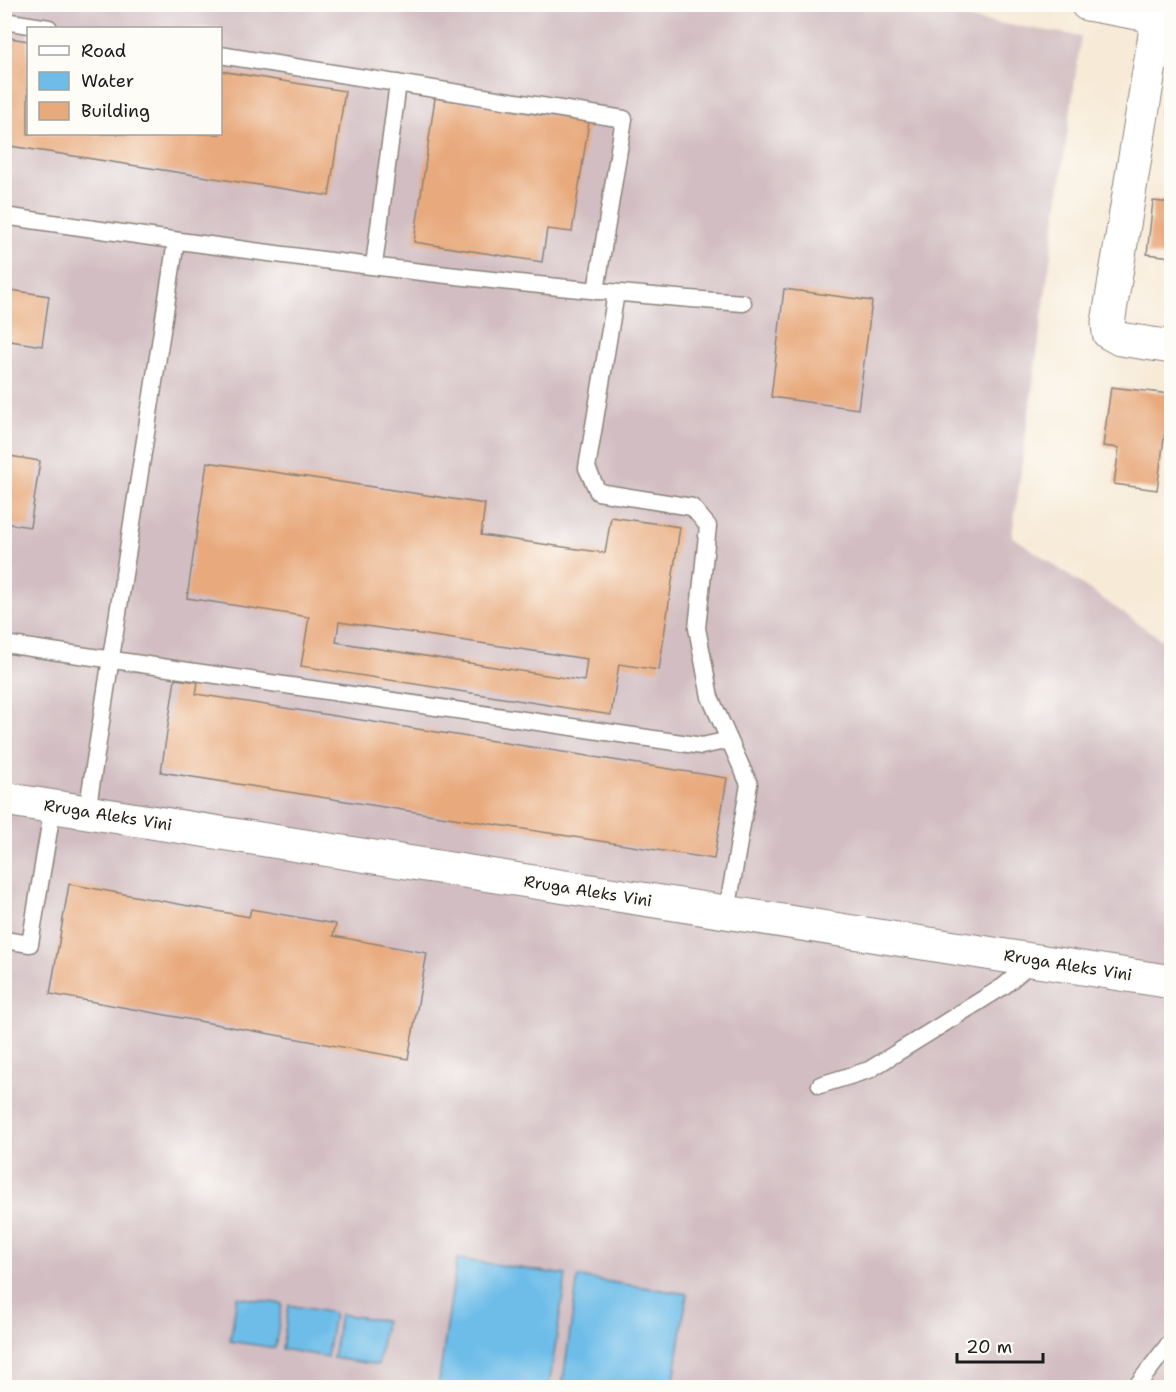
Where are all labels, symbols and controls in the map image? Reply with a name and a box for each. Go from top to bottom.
legend [27,27,222,135]
text: Road [81,39,126,63]
text: Water [81,69,134,93]
text: Building [81,99,150,123]
street label: Rruga Aleks Vini [43,795,173,835]
street label: Rruga Aleks Vini [523,871,653,911]
street label: Rruga Aleks Vini [1003,945,1133,985]
scale bar [957,1326,1042,1364]
text: 20 m [966,1335,1012,1359]

